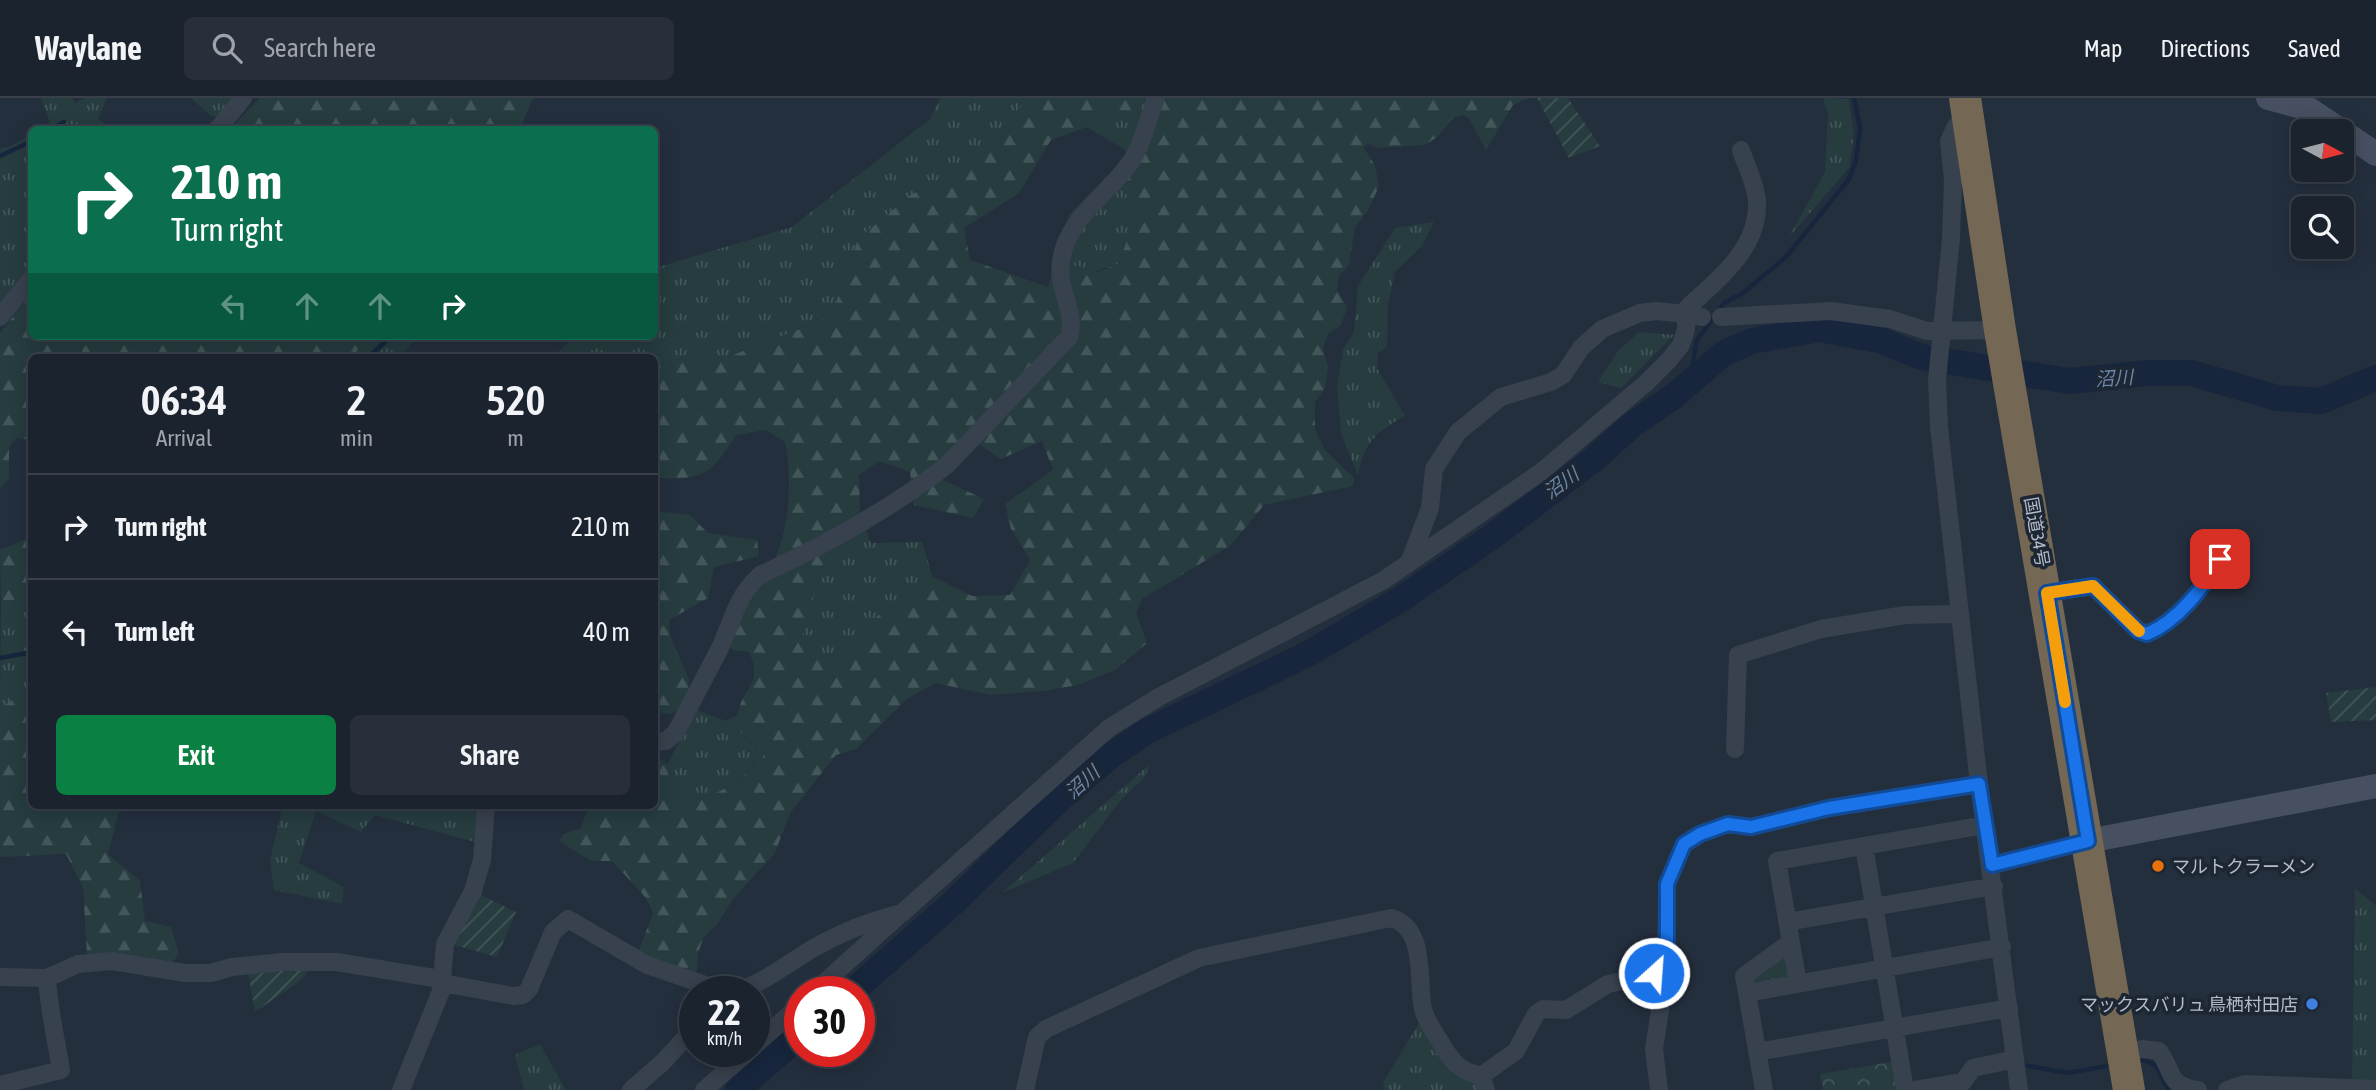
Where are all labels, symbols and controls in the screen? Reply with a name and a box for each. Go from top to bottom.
search box [184,17,674,80]
text: Waylane [35,29,142,67]
icon: search [208,29,246,67]
text: Search here [264,33,376,63]
text: Map [2084,35,2122,62]
text: Directions [2160,35,2250,62]
text: Saved [2288,35,2341,62]
north arrow [2291,119,2354,182]
map controls [2291,119,2354,259]
text: 210 m [171,153,282,209]
icon: right [56,154,147,245]
button: search [2291,196,2354,259]
text: Turn right [171,211,284,248]
icon: left [215,287,253,325]
icon: ahead [288,287,326,325]
icon: ahead [361,287,399,325]
icon: right [434,287,472,325]
water label: 沼川 [2094,366,2136,390]
text: 06:34 [141,376,227,424]
text: 2 [347,376,366,424]
text: 520 [486,376,545,424]
text: Arrival [156,425,212,451]
text: min [340,425,373,451]
text: m [507,425,524,451]
water label: 沼川 [1539,462,1584,503]
street label: 国道34号 [2021,495,2053,569]
icon: right [56,508,94,546]
text: Turn right [115,512,206,542]
text: 210 m [571,512,630,542]
pin [2190,529,2250,589]
icon: arrive [2201,540,2239,578]
icon: left [56,613,94,651]
text: Turn left [115,617,195,647]
text: 40 m [583,617,630,647]
button: Exit [56,715,336,795]
button: Share [350,715,630,795]
water label: 沼川 [1061,760,1105,803]
place label: マルトクラーメン [2172,856,2315,877]
marker: マルトクラーメン [2150,858,2166,874]
position arrow [1617,936,1691,1010]
speed limit sign: 30 [784,976,875,1067]
text: 22 [708,992,741,1032]
place label: マックスバリュ 鳥栖村田店 [2080,994,2298,1015]
marker: マックスバリュ 鳥栖村田店 [2304,996,2320,1012]
text: km/h [707,1028,742,1049]

